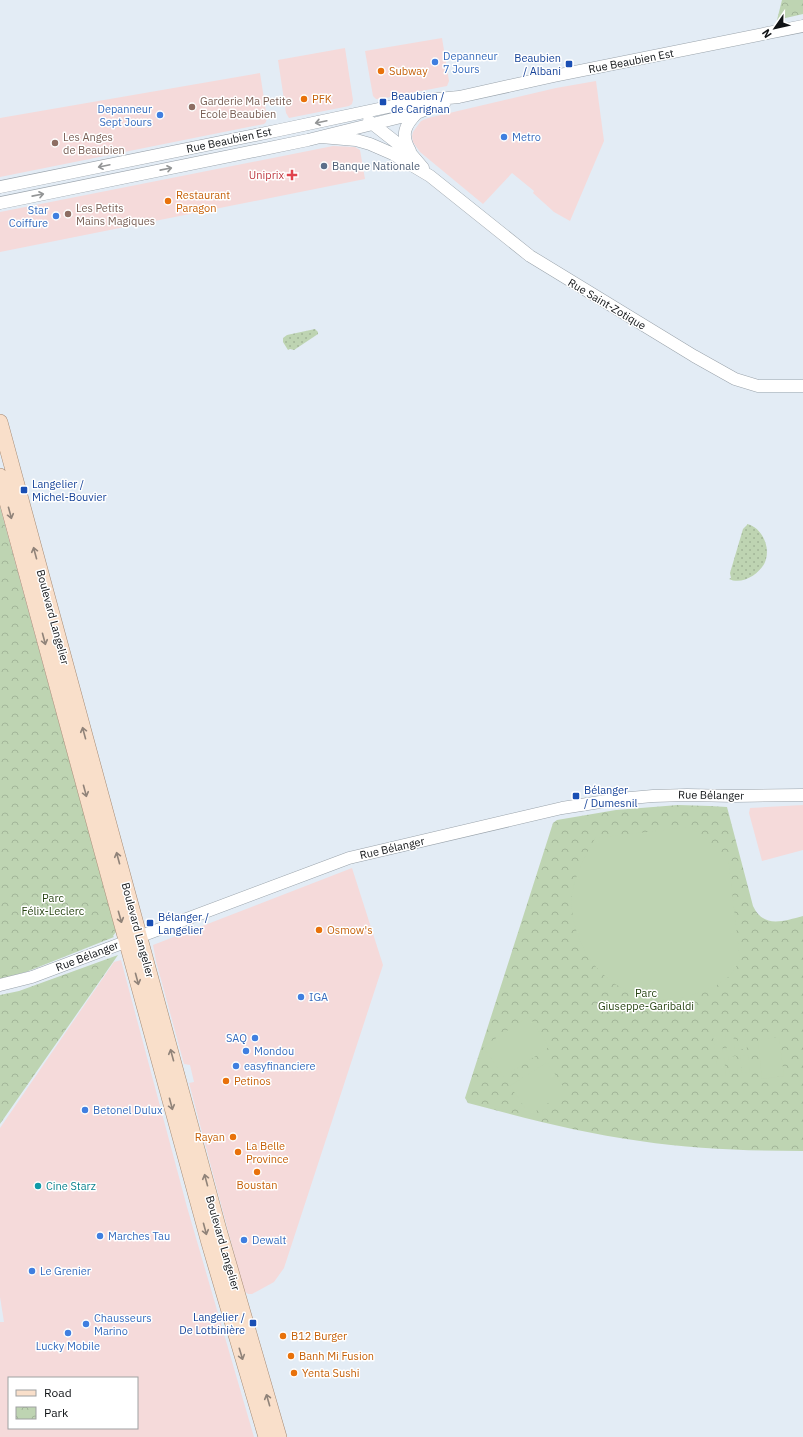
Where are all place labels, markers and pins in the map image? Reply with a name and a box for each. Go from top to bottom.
place label: Depanneur 7 Jours [443,49,498,76]
place label: Beaubien / Albani [514,51,561,78]
marker: Depanneur 7 Jours [430,57,440,67]
marker: Beaubien / Albani [564,59,574,69]
place label: Subway [389,64,428,78]
marker: Subway [376,66,386,76]
place label: Beaubien / de Carignan [391,89,450,116]
place label: PFK [312,92,332,106]
place label: Garderie Ma Petite Ecole Beaubien [200,94,292,121]
marker: PFK [299,94,309,104]
marker: Beaubien / de Carignan [378,97,388,107]
place label: Depanneur Sept Jours [98,102,152,129]
marker: Garderie Ma Petite Ecole Beaubien [187,102,197,112]
marker: Depanneur Sept Jours [155,110,165,120]
place label: Les Anges de Beaubien [63,130,125,157]
place label: Metro [512,130,541,144]
marker: Metro [499,132,509,142]
marker: Les Anges de Beaubien [50,138,60,148]
place label: Banque Nationale [332,159,420,173]
marker: Banque Nationale [319,161,329,171]
place label: Uniprix [249,168,284,182]
marker: Uniprix [287,170,297,180]
place label: Restaurant Paragon [176,188,230,215]
marker: Restaurant Paragon [163,196,173,206]
place label: Les Petits Mains Magiques [76,201,155,228]
place label: Star Coiffure [9,203,48,230]
marker: Les Petits Mains Magiques [63,209,73,219]
marker: Star Coiffure [51,211,61,221]
place label: Langelier / Michel-Bouvier [32,477,107,504]
marker: Langelier / Michel-Bouvier [19,485,29,495]
place label: Bélanger / Dumesnil [584,783,637,810]
marker: Bélanger / Dumesnil [571,791,581,801]
place label: Bélanger / Langelier [158,910,209,937]
marker: Bélanger / Langelier [145,918,155,928]
place label: Osmow's [327,923,373,937]
marker: Osmow's [314,925,324,935]
place label: IGA [309,990,328,1004]
marker: IGA [296,992,306,1002]
place label: SAQ [226,1031,247,1045]
marker: SAQ [250,1033,260,1043]
place label: Mondou [254,1044,294,1058]
marker: Mondou [241,1046,251,1056]
place label: easyfinanciere [244,1059,316,1073]
marker: easyfinanciere [231,1061,241,1071]
place label: Petinos [234,1074,271,1088]
marker: Petinos [221,1076,231,1086]
place label: Betonel Dulux [93,1103,163,1117]
marker: Betonel Dulux [80,1105,90,1115]
place label: Rayan [195,1130,225,1144]
marker: Rayan [228,1132,238,1142]
place label: La Belle Province [246,1139,289,1166]
marker: La Belle Province [233,1147,243,1157]
marker: Boustan [252,1167,262,1177]
place label: Boustan [237,1178,277,1192]
place label: Cine Starz [46,1179,96,1193]
marker: Cine Starz [33,1181,43,1191]
place label: Marches Tau [108,1229,170,1243]
marker: Marches Tau [95,1231,105,1241]
place label: Dewalt [252,1233,287,1247]
marker: Dewalt [239,1235,249,1245]
place label: Le Grenier [40,1264,91,1278]
marker: Le Grenier [27,1266,37,1276]
place label: Langelier / De Lotbinière [179,1310,245,1337]
place label: Chausseurs Marino [94,1311,152,1338]
marker: Langelier / De Lotbinière [248,1318,258,1328]
marker: Chausseurs Marino [81,1319,91,1329]
marker: Lucky Mobile [63,1328,73,1338]
place label: B12 Burger [291,1329,347,1343]
marker: B12 Burger [278,1331,288,1341]
place label: Lucky Mobile [36,1339,100,1353]
place label: Banh Mi Fusion [299,1349,374,1363]
marker: Banh Mi Fusion [286,1351,296,1361]
place label: Yenta Sushi [302,1366,360,1380]
marker: Yenta Sushi [289,1368,299,1378]

